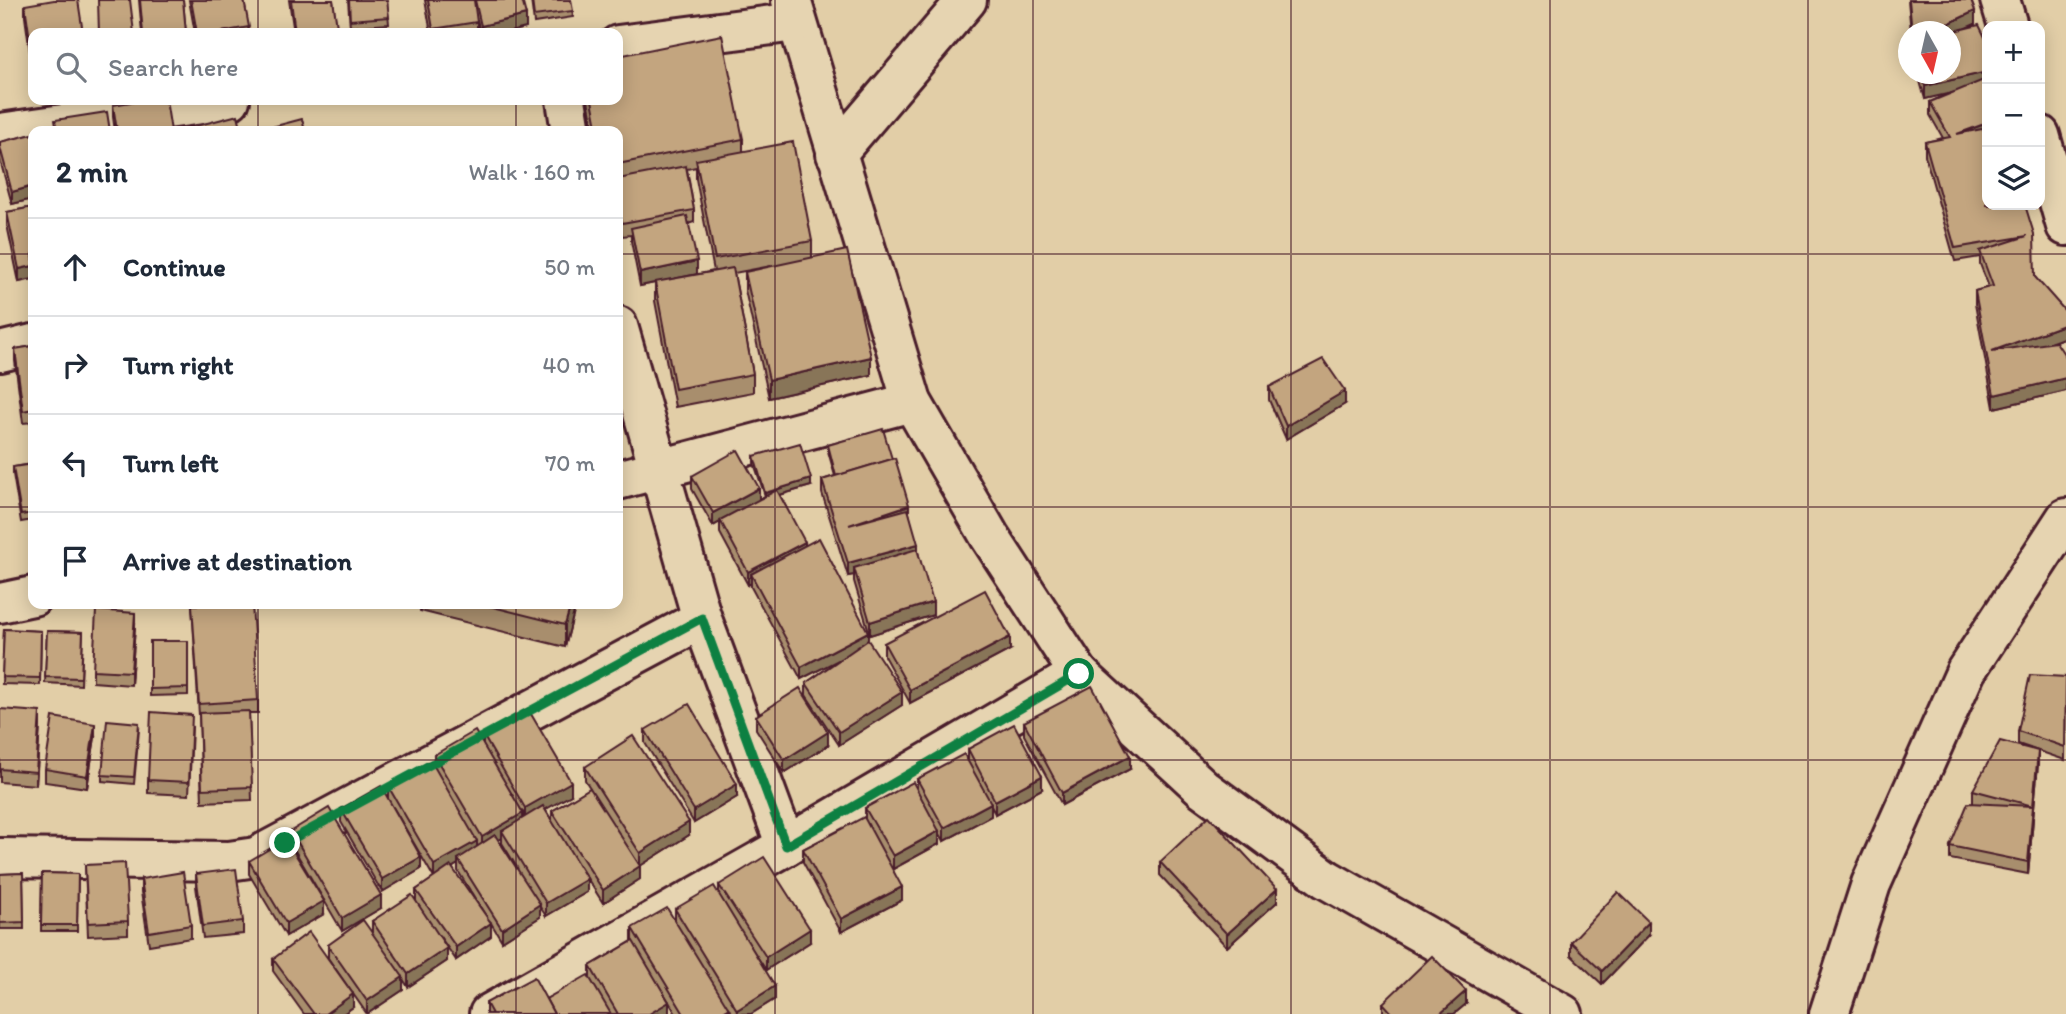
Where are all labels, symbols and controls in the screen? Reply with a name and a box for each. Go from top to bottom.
north arrow [1898,21,1961,84]
map controls [1982,21,2045,210]
button: + [1982,21,2045,84]
search box [28,28,623,105]
icon: search [52,48,90,86]
text: Search here [108,51,238,83]
button: − [1982,84,2045,147]
button: layers [1982,147,2045,210]
text: 2 min [56,153,127,190]
text: Walk · 160 m [469,158,595,186]
icon: ahead [56,248,94,286]
text: Continue [123,251,226,283]
text: 50 m [544,253,595,281]
icon: right [56,346,94,384]
text: Turn right [123,349,234,381]
text: 40 m [542,351,595,379]
icon: left [56,444,94,482]
text: Turn left [123,447,219,479]
text: 70 m [545,449,595,477]
icon: arrive [56,542,94,580]
text: Arrive at destination [123,545,352,577]
route start [1063,658,1094,689]
route end [269,827,300,858]

